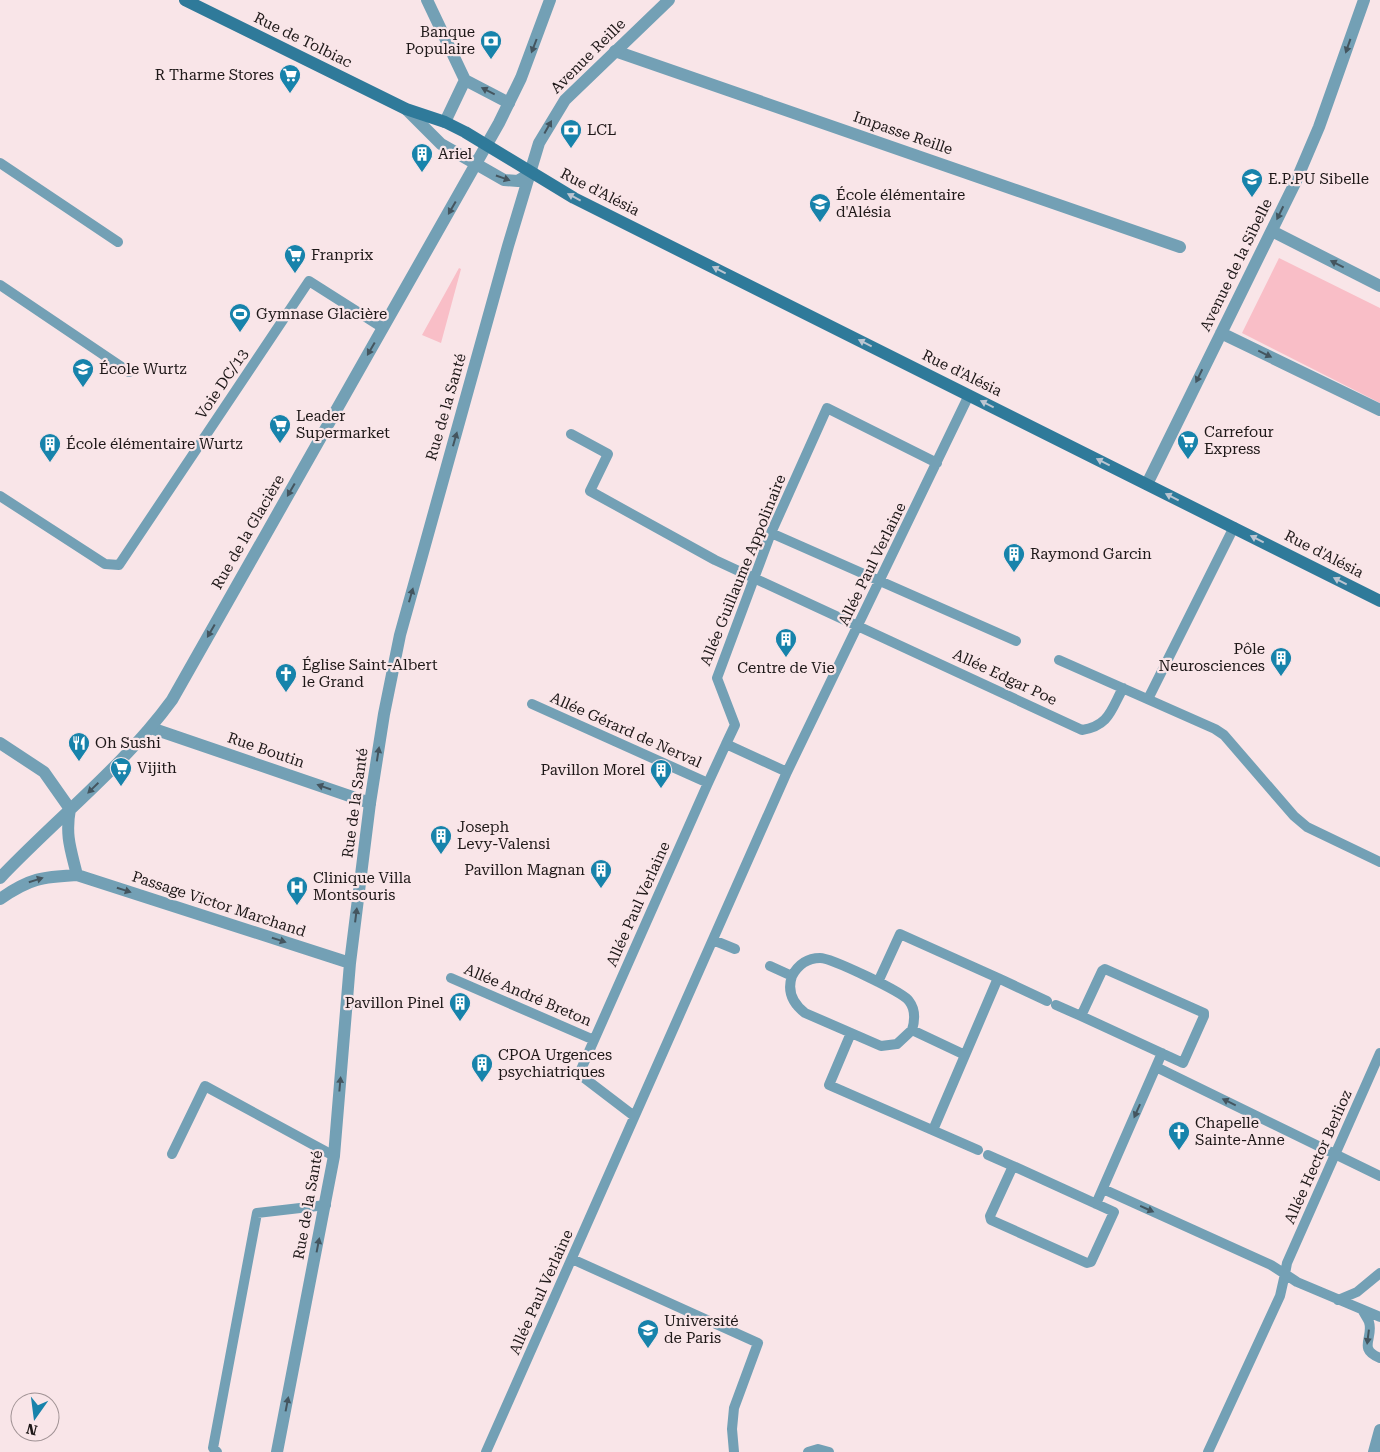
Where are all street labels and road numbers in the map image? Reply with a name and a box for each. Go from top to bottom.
street label: Rue de Tolbiac [251,8,355,72]
street label: Avenue Reille [547,15,629,97]
street label: Impasse Reille [851,108,955,158]
street label: Rue d'Alésia [557,164,643,220]
street label: Avenue de la Sibelle [1196,196,1276,334]
street label: Voie DC/13 [192,346,252,422]
street label: Rue d'Alésia [919,346,1005,400]
street label: Rue de la Santé [422,351,470,463]
street label: Rue de la Glacière [208,471,288,593]
street label: Allée Guillaume Appolinaire [696,472,790,668]
street label: Allée Paul Verlaine [834,499,910,629]
street label: Rue d'Alésia [1281,526,1367,582]
street label: Allée Edgar Poe [950,645,1060,709]
street label: Allée Gérard de Nerval [548,689,705,772]
street label: Rue Boutin [225,728,307,772]
street label: Rue de la Santé [338,747,372,859]
street label: Allée Paul Verlaine [602,839,674,969]
street label: Passage Victor Marchand [130,867,309,941]
street label: Allée André Breton [462,960,595,1030]
street label: Allée Hector Berlioz [1280,1087,1356,1227]
street label: Rue de la Santé [290,1149,326,1261]
street label: Allée Paul Verlaine [505,1227,577,1357]

